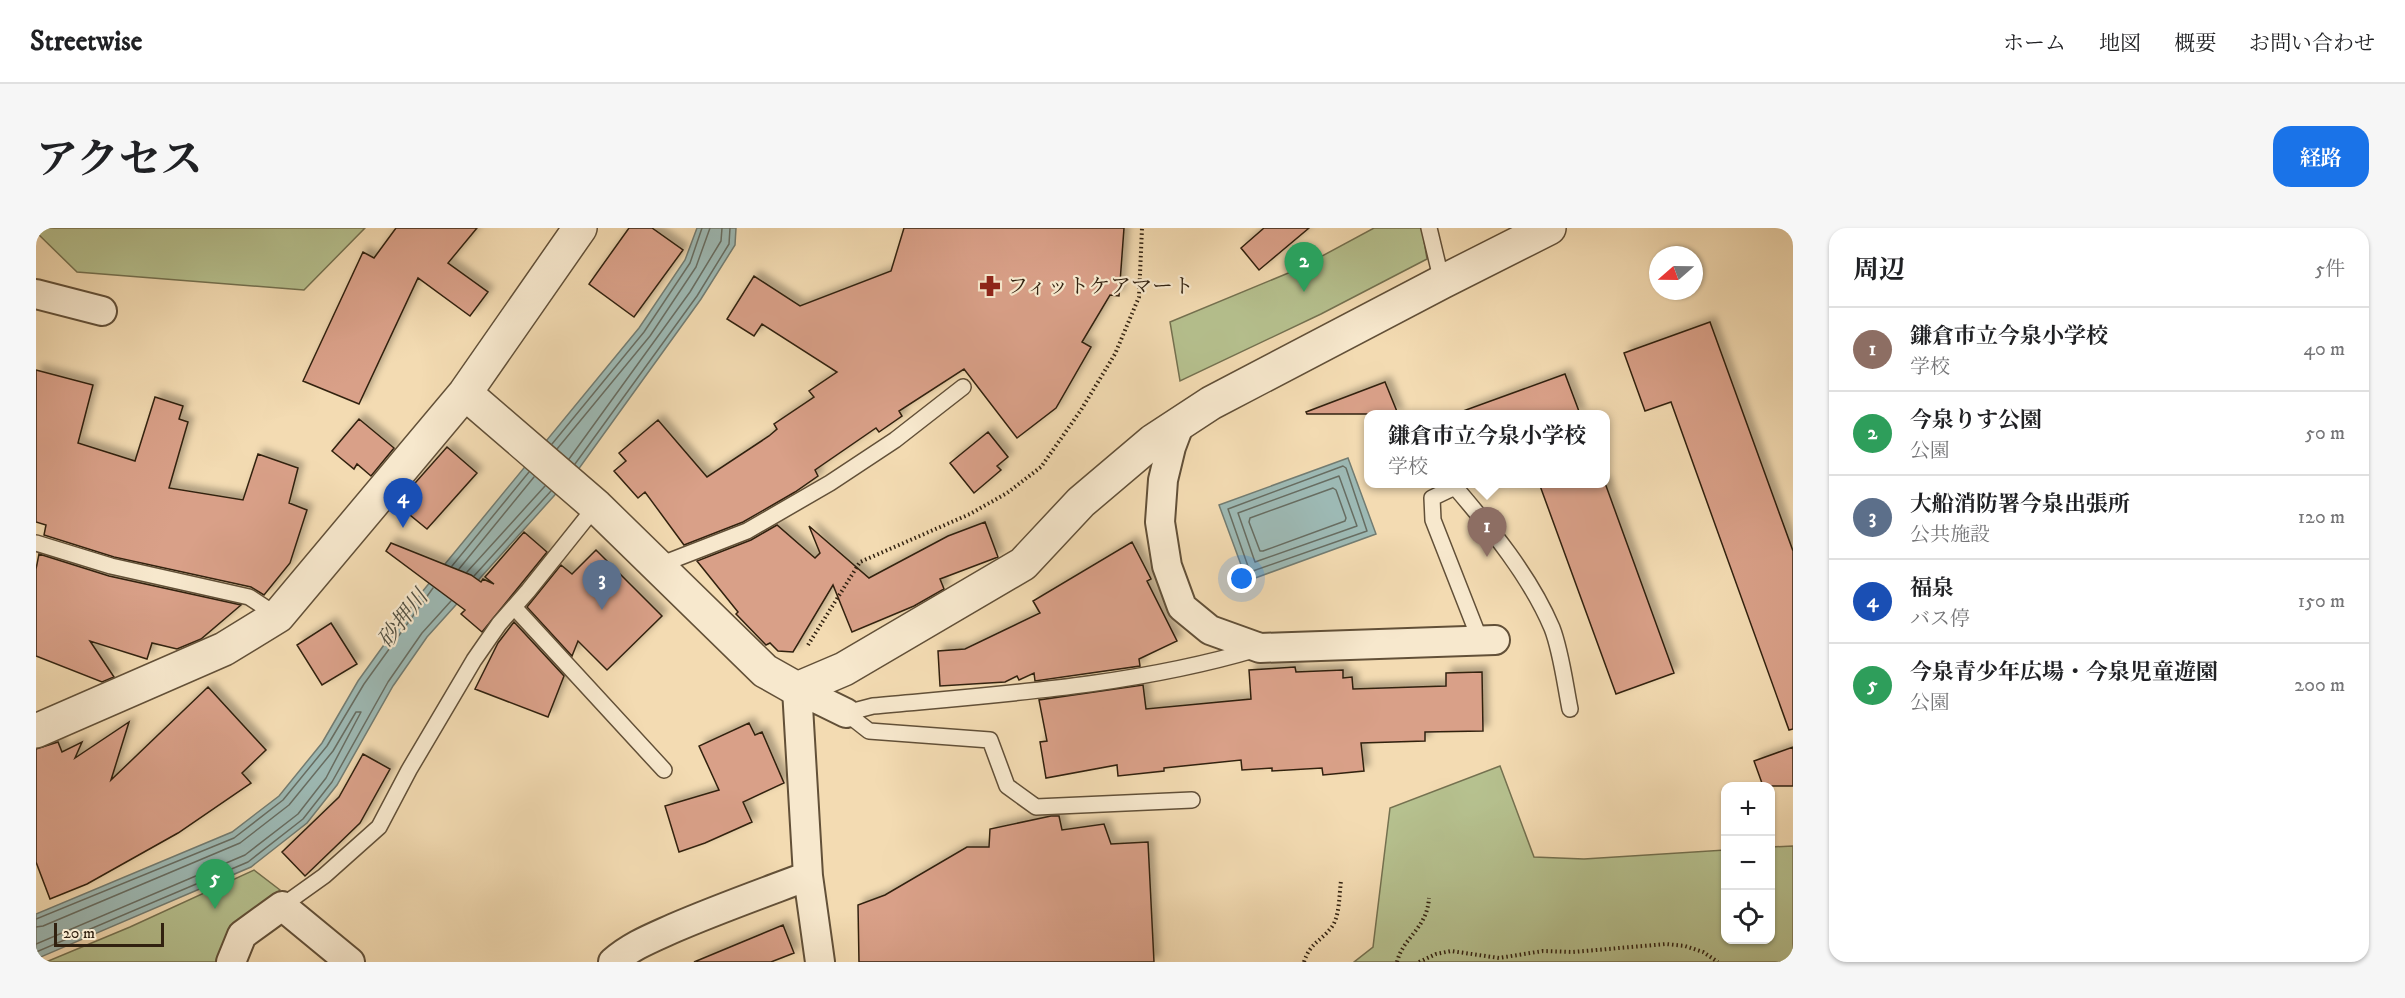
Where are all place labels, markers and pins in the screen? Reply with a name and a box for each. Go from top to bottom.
pin: 2 [1284,242,1324,292]
pharmacy icon: フィットケアマート [978,274,1002,298]
place label: フィットケアマート [1007,274,1194,300]
pin: 4 [384,478,422,528]
pin: 1 [1468,508,1506,557]
pin: 3 [582,560,622,610]
pin: 5 [196,860,234,909]

